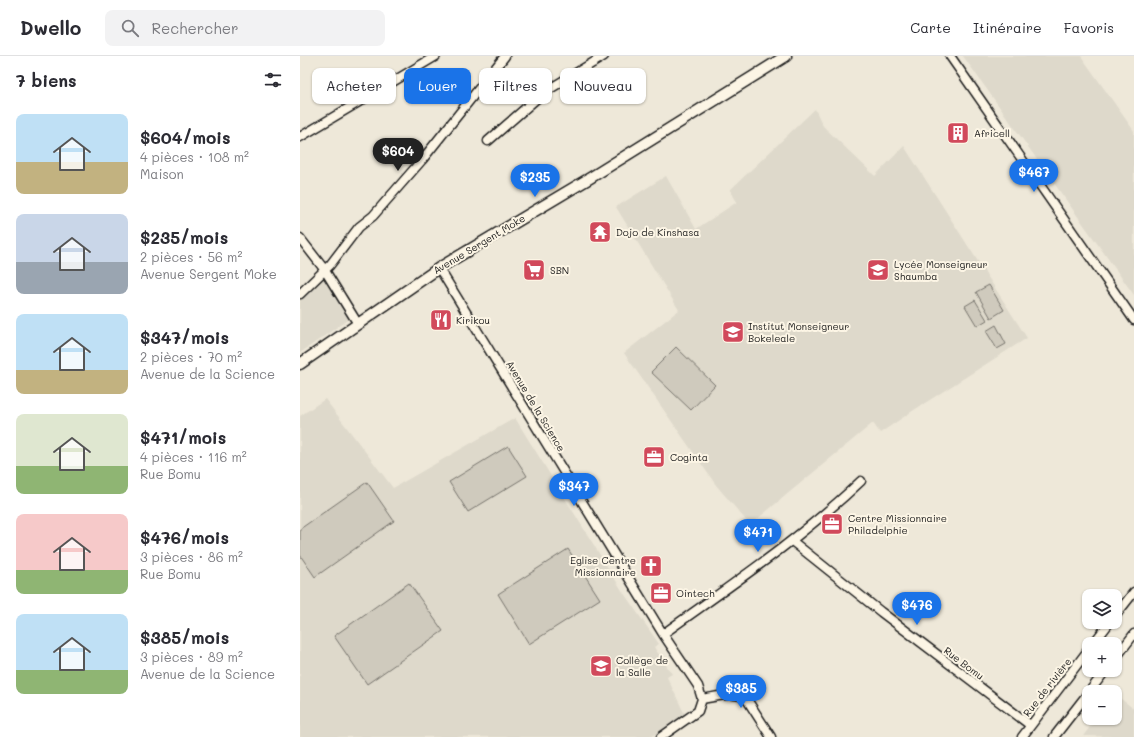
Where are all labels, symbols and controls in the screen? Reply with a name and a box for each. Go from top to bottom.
search box [105,10,385,46]
text: Dwello [20,15,81,40]
icon: search [119,17,141,39]
text: Rechercher [151,18,238,38]
text: Carte [910,18,951,37]
text: Itinéraire [973,18,1042,37]
text: Favoris [1064,18,1114,37]
chip: Acheter [312,68,396,104]
chip: Louer [404,68,471,104]
chip: Filtres [479,68,552,104]
chip: Nouveau [560,68,646,104]
text: 7 biens [16,69,77,91]
icon: filters [262,69,284,91]
building icon: Africell [945,120,971,146]
text: $604/mois [140,126,231,148]
place label: Africell [974,126,1010,140]
icon: home [48,130,96,178]
pin: $604 [374,138,422,172]
text: $604 [382,142,414,159]
text: 4 pièces · 108 m² [140,148,249,165]
pin: $467 [1010,159,1058,193]
text: $467 [1018,163,1050,180]
pin: $235 [511,164,559,198]
text: Maison [140,165,184,182]
text: $235 [520,168,550,185]
street label: Avenue Sergent Moke [430,211,528,277]
temple icon: Dojo de Kinshasa [587,219,613,245]
place label: Dojo de Kinshasa [616,225,700,239]
text: $235/mois [140,226,228,248]
icon: home [48,230,96,278]
text: 2 pièces · 56 m² [140,248,242,265]
supermarket icon: SBN [521,257,547,283]
school or university icon: Lycée Monseigneur Shaumba [865,257,891,283]
place label: Lycée Monseigneur Shaumba [894,257,988,283]
place label: SBN [550,263,569,277]
text: Avenue Sergent Moke [140,265,277,282]
restaurant icon: Kirikou [428,307,454,333]
place label: Kirikou [456,313,490,327]
school or university icon: Institut Monseigneur Bokeleale [720,319,746,345]
place label: Institut Monseigneur Bokeleale [748,319,849,345]
text: $347/mois [140,326,229,348]
icon: home [48,330,96,378]
text: 2 pièces · 70 m² [140,348,242,365]
street label: Avenue de la Science [503,358,569,454]
text: Avenue de la Science [140,365,275,382]
text: $471/mois [140,426,226,448]
icon: home [48,430,96,478]
office icon: Coginta [641,444,667,470]
text: 4 pièces · 116 m² [140,448,247,465]
place label: Coginta [670,450,708,464]
text: Rue Bomu [140,465,201,482]
pin: $347 [550,473,598,507]
text: $347 [558,477,590,494]
office icon: Centre Missionnaire Philadelphie [819,511,845,537]
place label: Centre Missionnaire Philadelphie [848,511,947,537]
pin: $471 [734,519,782,553]
text: $471 [743,523,773,540]
text: $476/mois [140,526,229,548]
icon: home [48,530,96,578]
text: 3 pièces · 86 m² [140,548,243,565]
place label: Eglise Centre Missionnaire [570,553,636,579]
church icon: Eglise Centre Missionnaire [638,553,664,579]
text: Rue Bomu [140,565,201,582]
office icon: Ointech [648,580,674,606]
place label: Ointech [676,586,715,600]
map controls [1082,589,1122,725]
button: layers [1082,589,1122,629]
pin: $476 [893,592,941,626]
text: $476 [901,596,933,613]
text: $385/mois [140,626,229,648]
icon: home [48,630,96,678]
button: + [1082,637,1122,677]
street label: Rue Bomu [941,643,987,683]
text: 3 pièces · 89 m² [140,648,243,665]
school or university icon: Collège de la Salle [588,653,614,679]
place label: Collège de la Salle [616,653,668,679]
street label: Rue de rivière [1020,655,1074,719]
text: Avenue de la Science [140,665,275,682]
pin: $385 [717,675,765,709]
text: $385 [725,679,757,696]
button: − [1082,685,1122,725]

